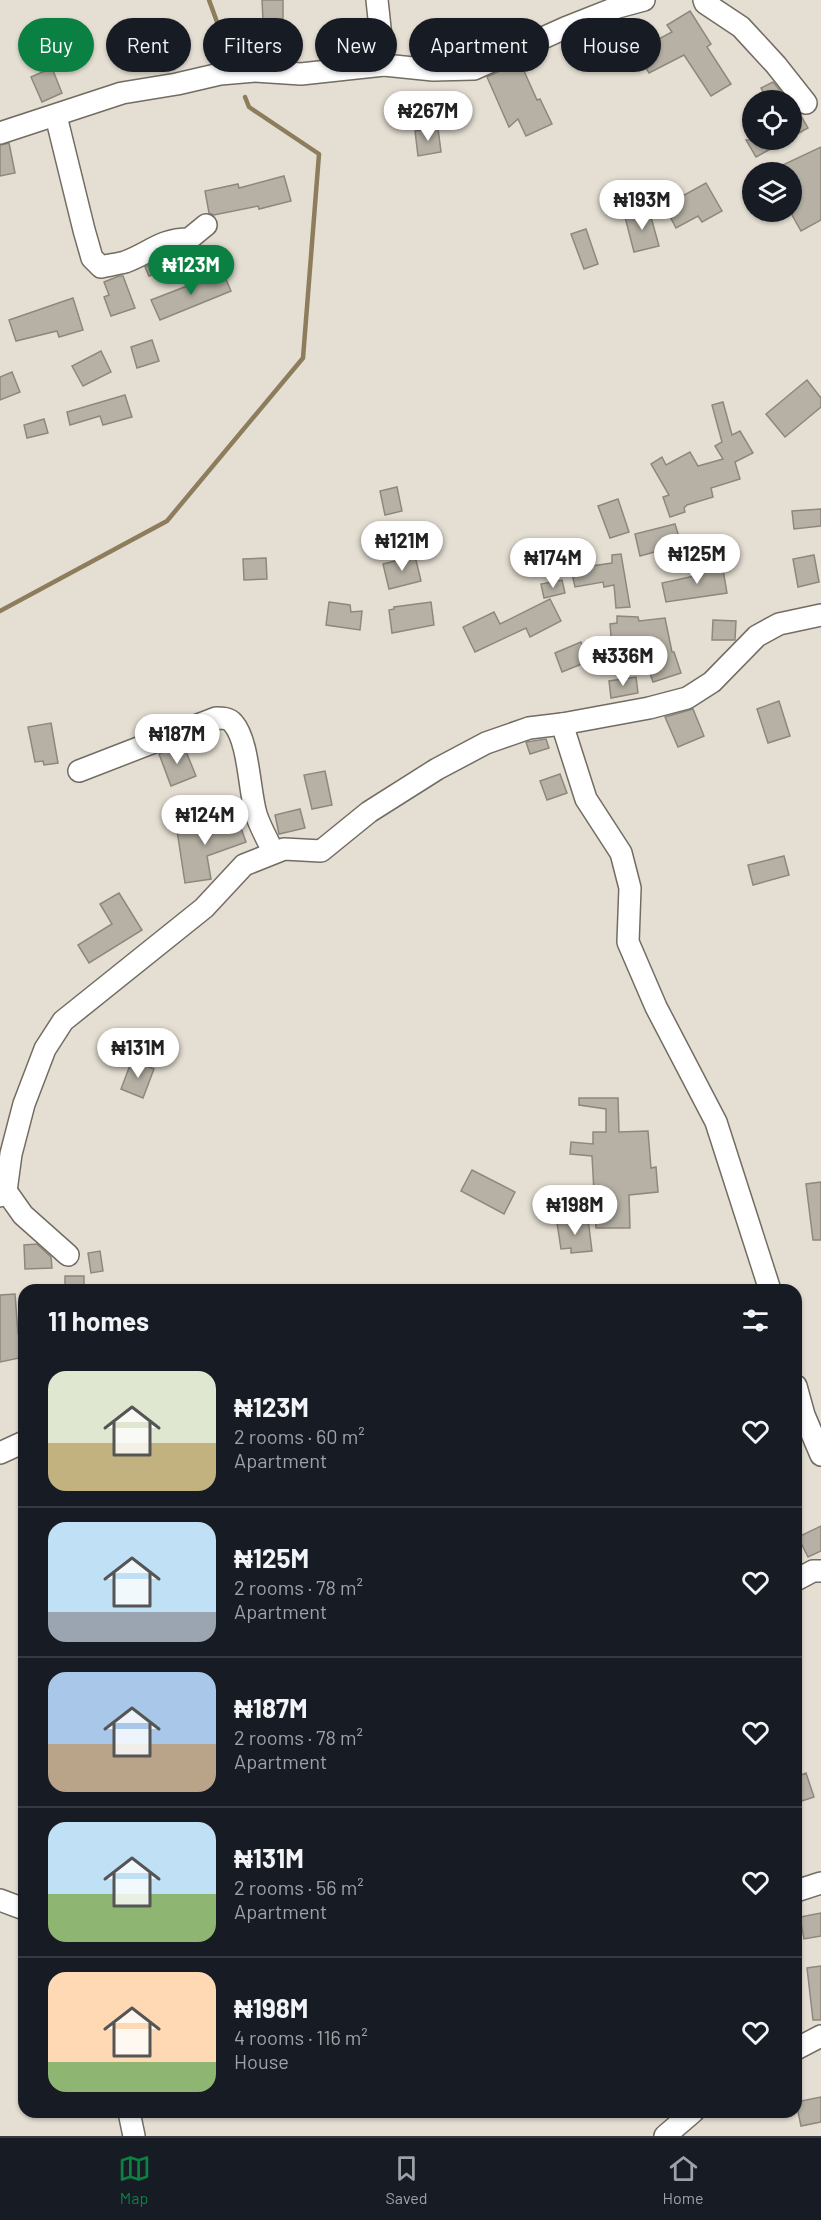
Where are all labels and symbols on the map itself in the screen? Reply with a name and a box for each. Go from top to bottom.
pin: ₦267M [386,91,470,142]
pin: ₦193M [600,180,684,231]
pin: ₦123M [149,245,233,296]
pin: ₦121M [360,521,444,572]
pin: ₦125M [655,534,739,585]
pin: ₦174M [511,538,595,589]
pin: ₦336M [581,636,665,687]
pin: ₦187M [135,714,219,765]
pin: ₦124M [163,795,247,846]
pin: ₦131M [96,1028,180,1079]
pin: ₦198M [533,1185,617,1236]

